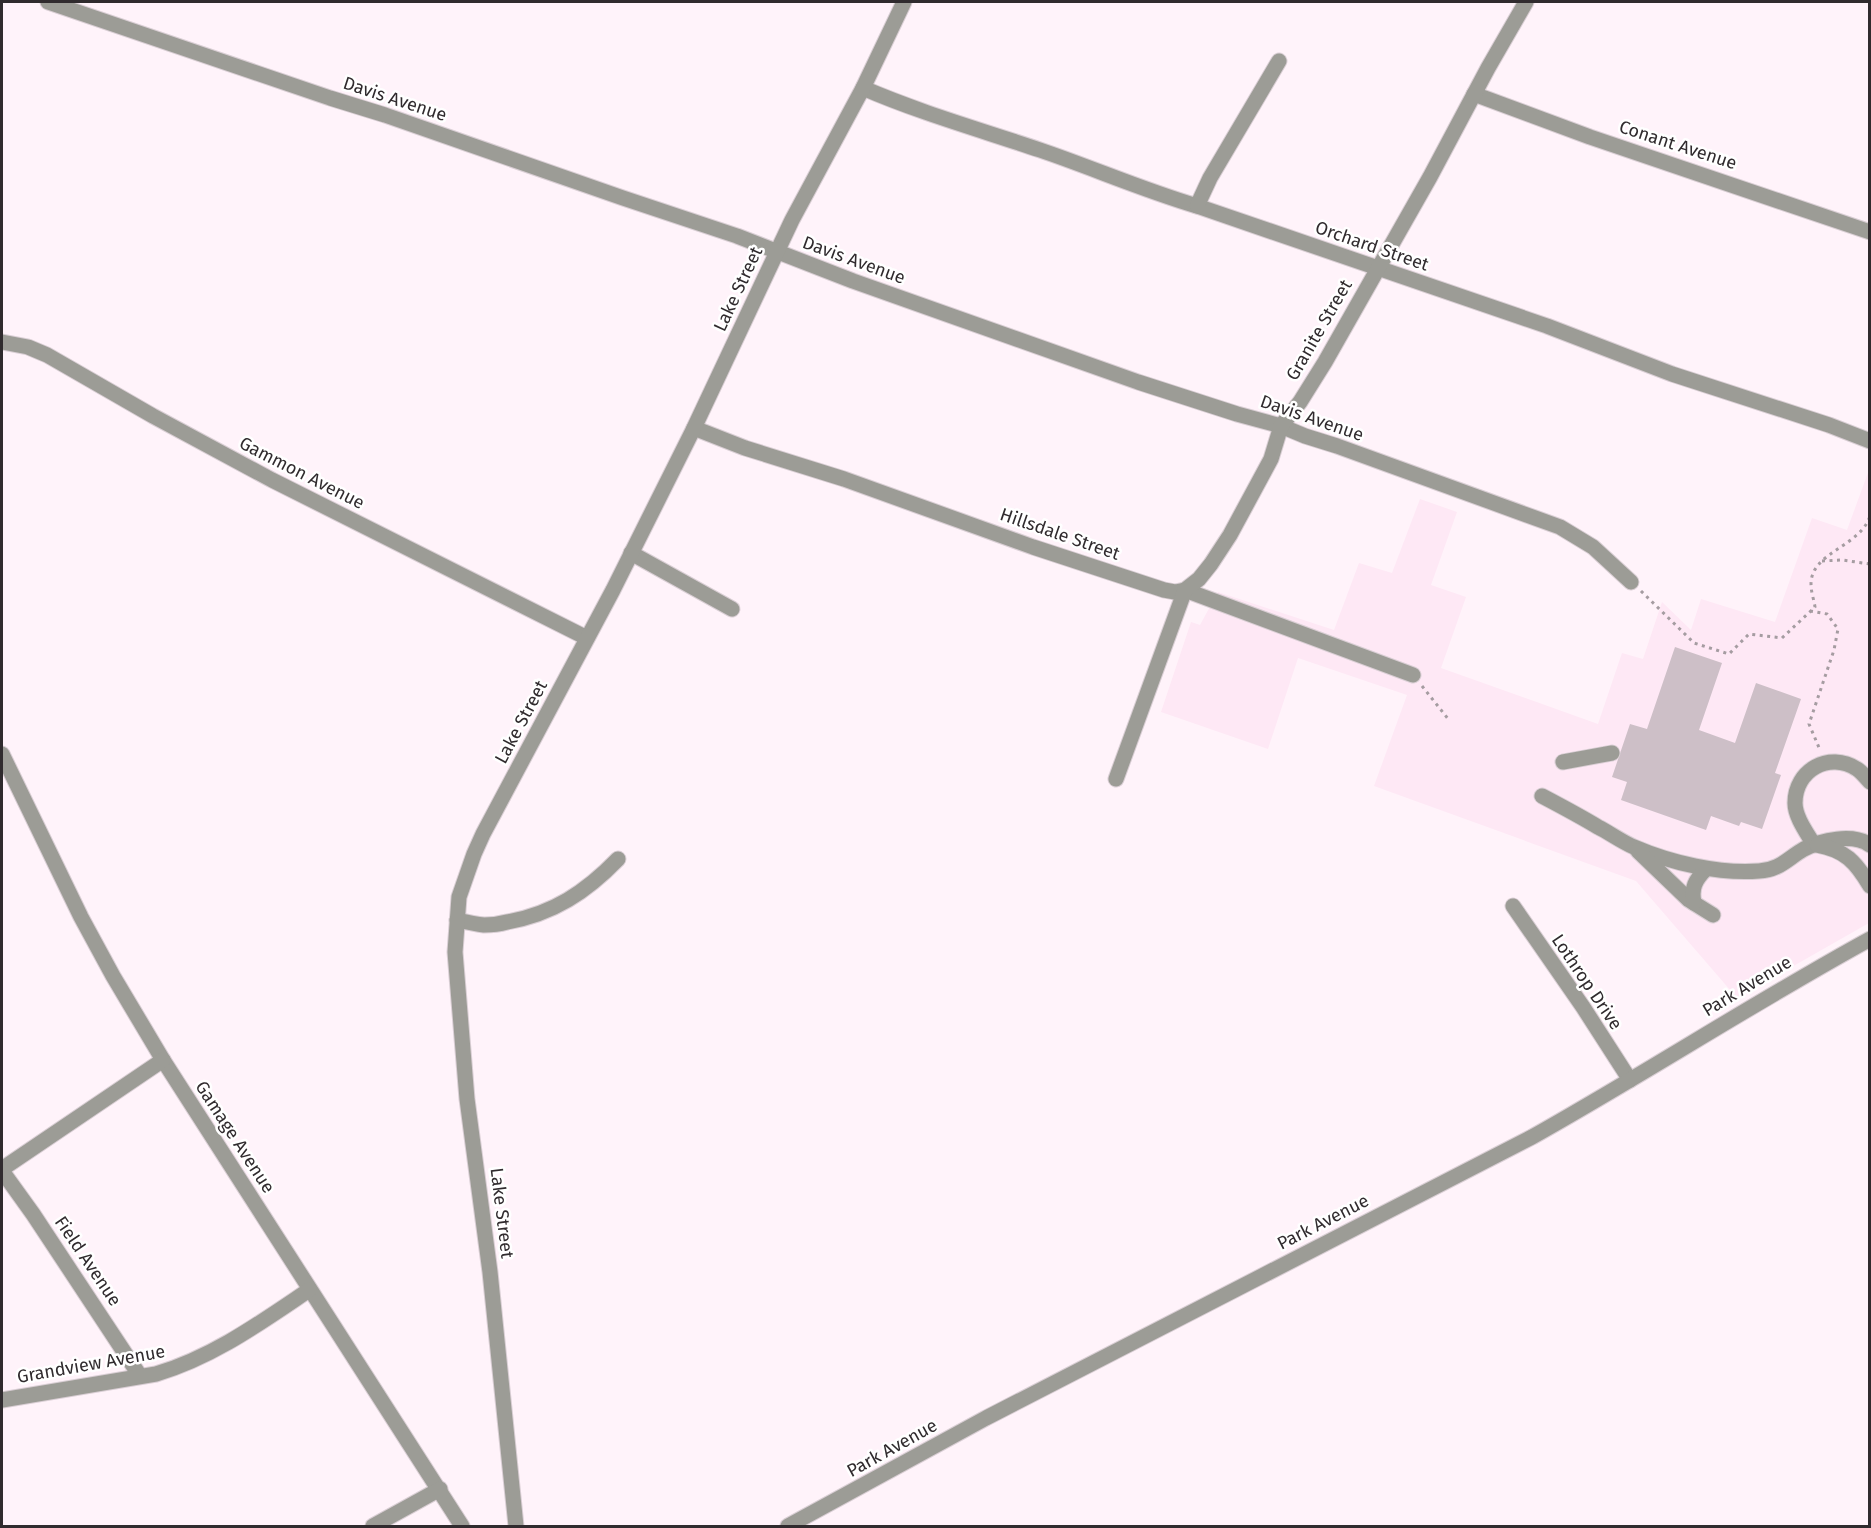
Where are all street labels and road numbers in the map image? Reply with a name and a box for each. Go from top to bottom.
street label: Davis Avenue [340,72,450,126]
street label: Conant Avenue [1617,116,1739,174]
street label: Orchard Street [1312,216,1432,276]
street label: Davis Avenue [800,231,908,289]
street label: Lake Street [709,243,767,335]
street label: Granite Street [1281,275,1357,384]
street label: Davis Avenue [1257,390,1367,446]
street label: Gammon Avenue [236,432,368,514]
street label: Hillsdale Street [997,503,1123,565]
street label: Lake Street [490,676,552,767]
street label: Lothrop Drive [1547,930,1627,1034]
street label: Park Avenue [1699,951,1795,1021]
street label: Gamage Avenue [190,1077,280,1197]
street label: Lake Street [486,1166,519,1260]
street label: Park Avenue [1273,1190,1373,1254]
street label: Field Avenue [50,1212,126,1310]
street label: Grandview Avenue [15,1340,167,1388]
street label: Park Avenue [843,1414,941,1482]

